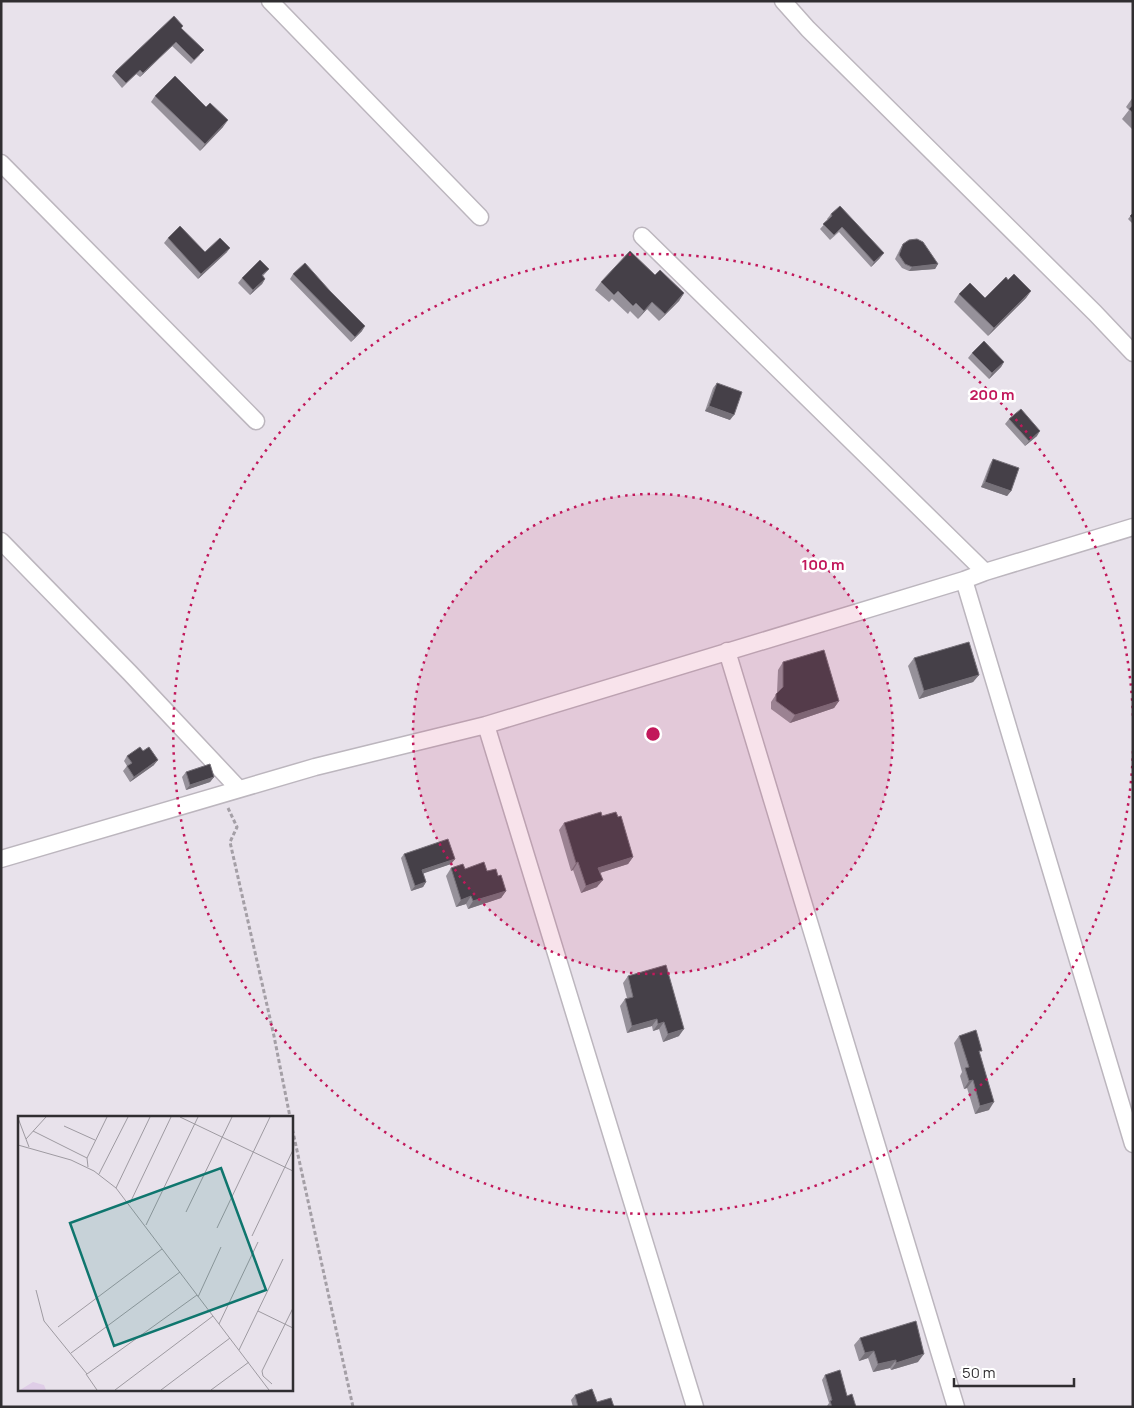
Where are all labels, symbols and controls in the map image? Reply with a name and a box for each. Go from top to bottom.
text: 200 m [969,384,1015,405]
text: 100 m [802,554,844,575]
centre of rings [644,725,662,743]
inset map [18,1116,292,1390]
scale bar [954,1356,1074,1388]
text: 50 m [962,1362,996,1383]

